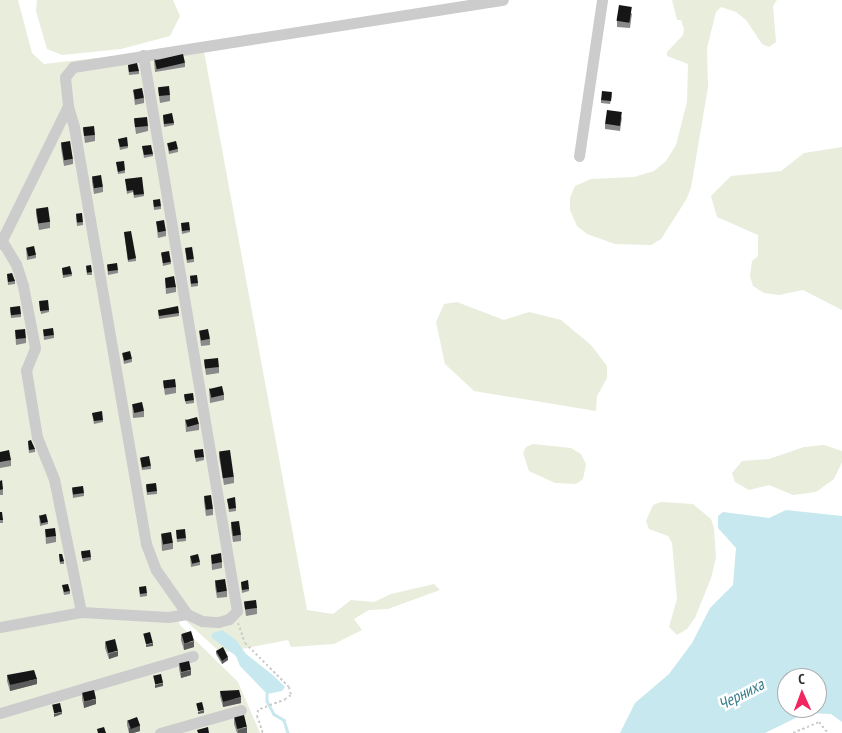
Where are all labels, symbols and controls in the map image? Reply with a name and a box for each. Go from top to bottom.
north arrow [777,668,827,718]
text: С [798,670,805,688]
water label: Черниха [715,674,767,714]

